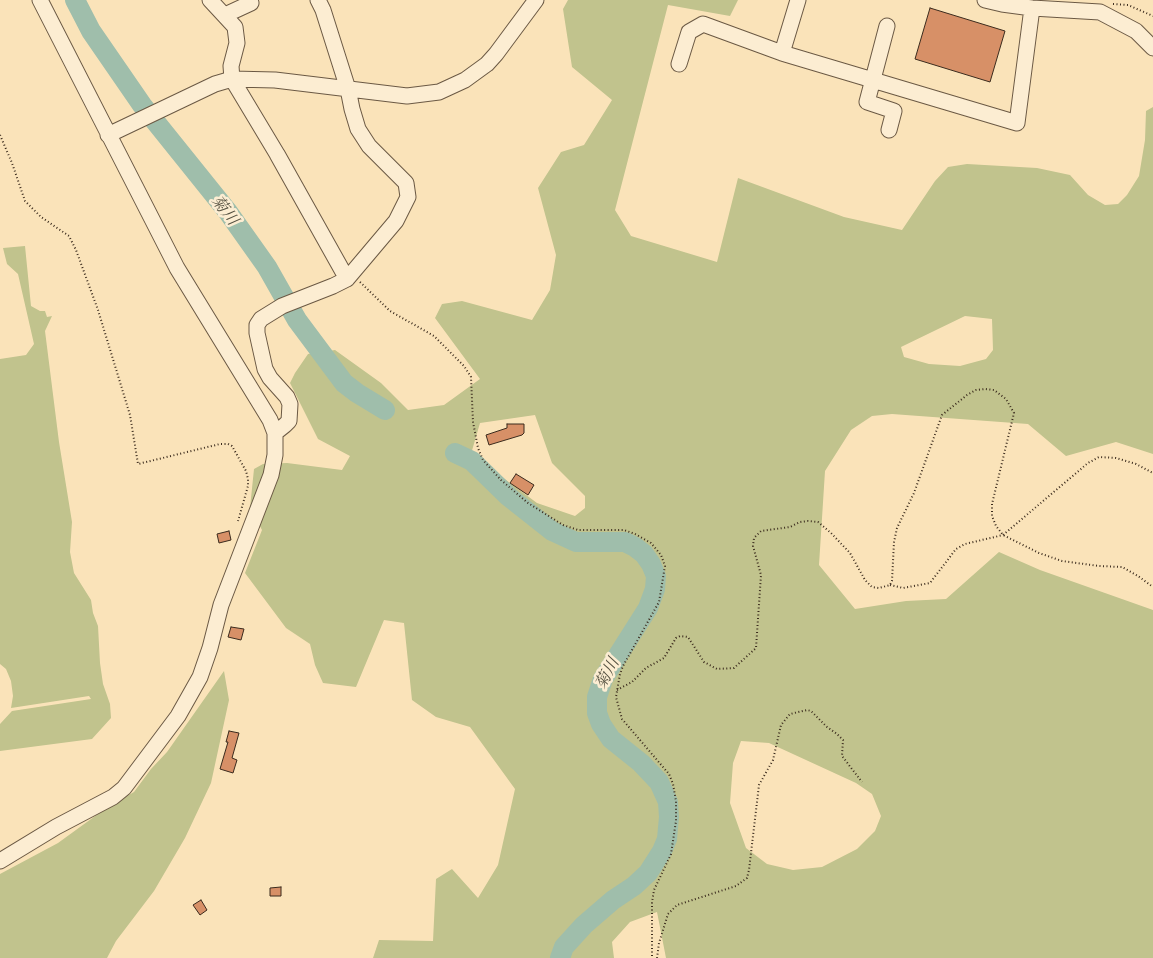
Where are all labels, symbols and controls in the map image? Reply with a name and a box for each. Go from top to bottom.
water label: 菊川 [207,192,241,230]
water label: 菊川 [592,655,624,693]

